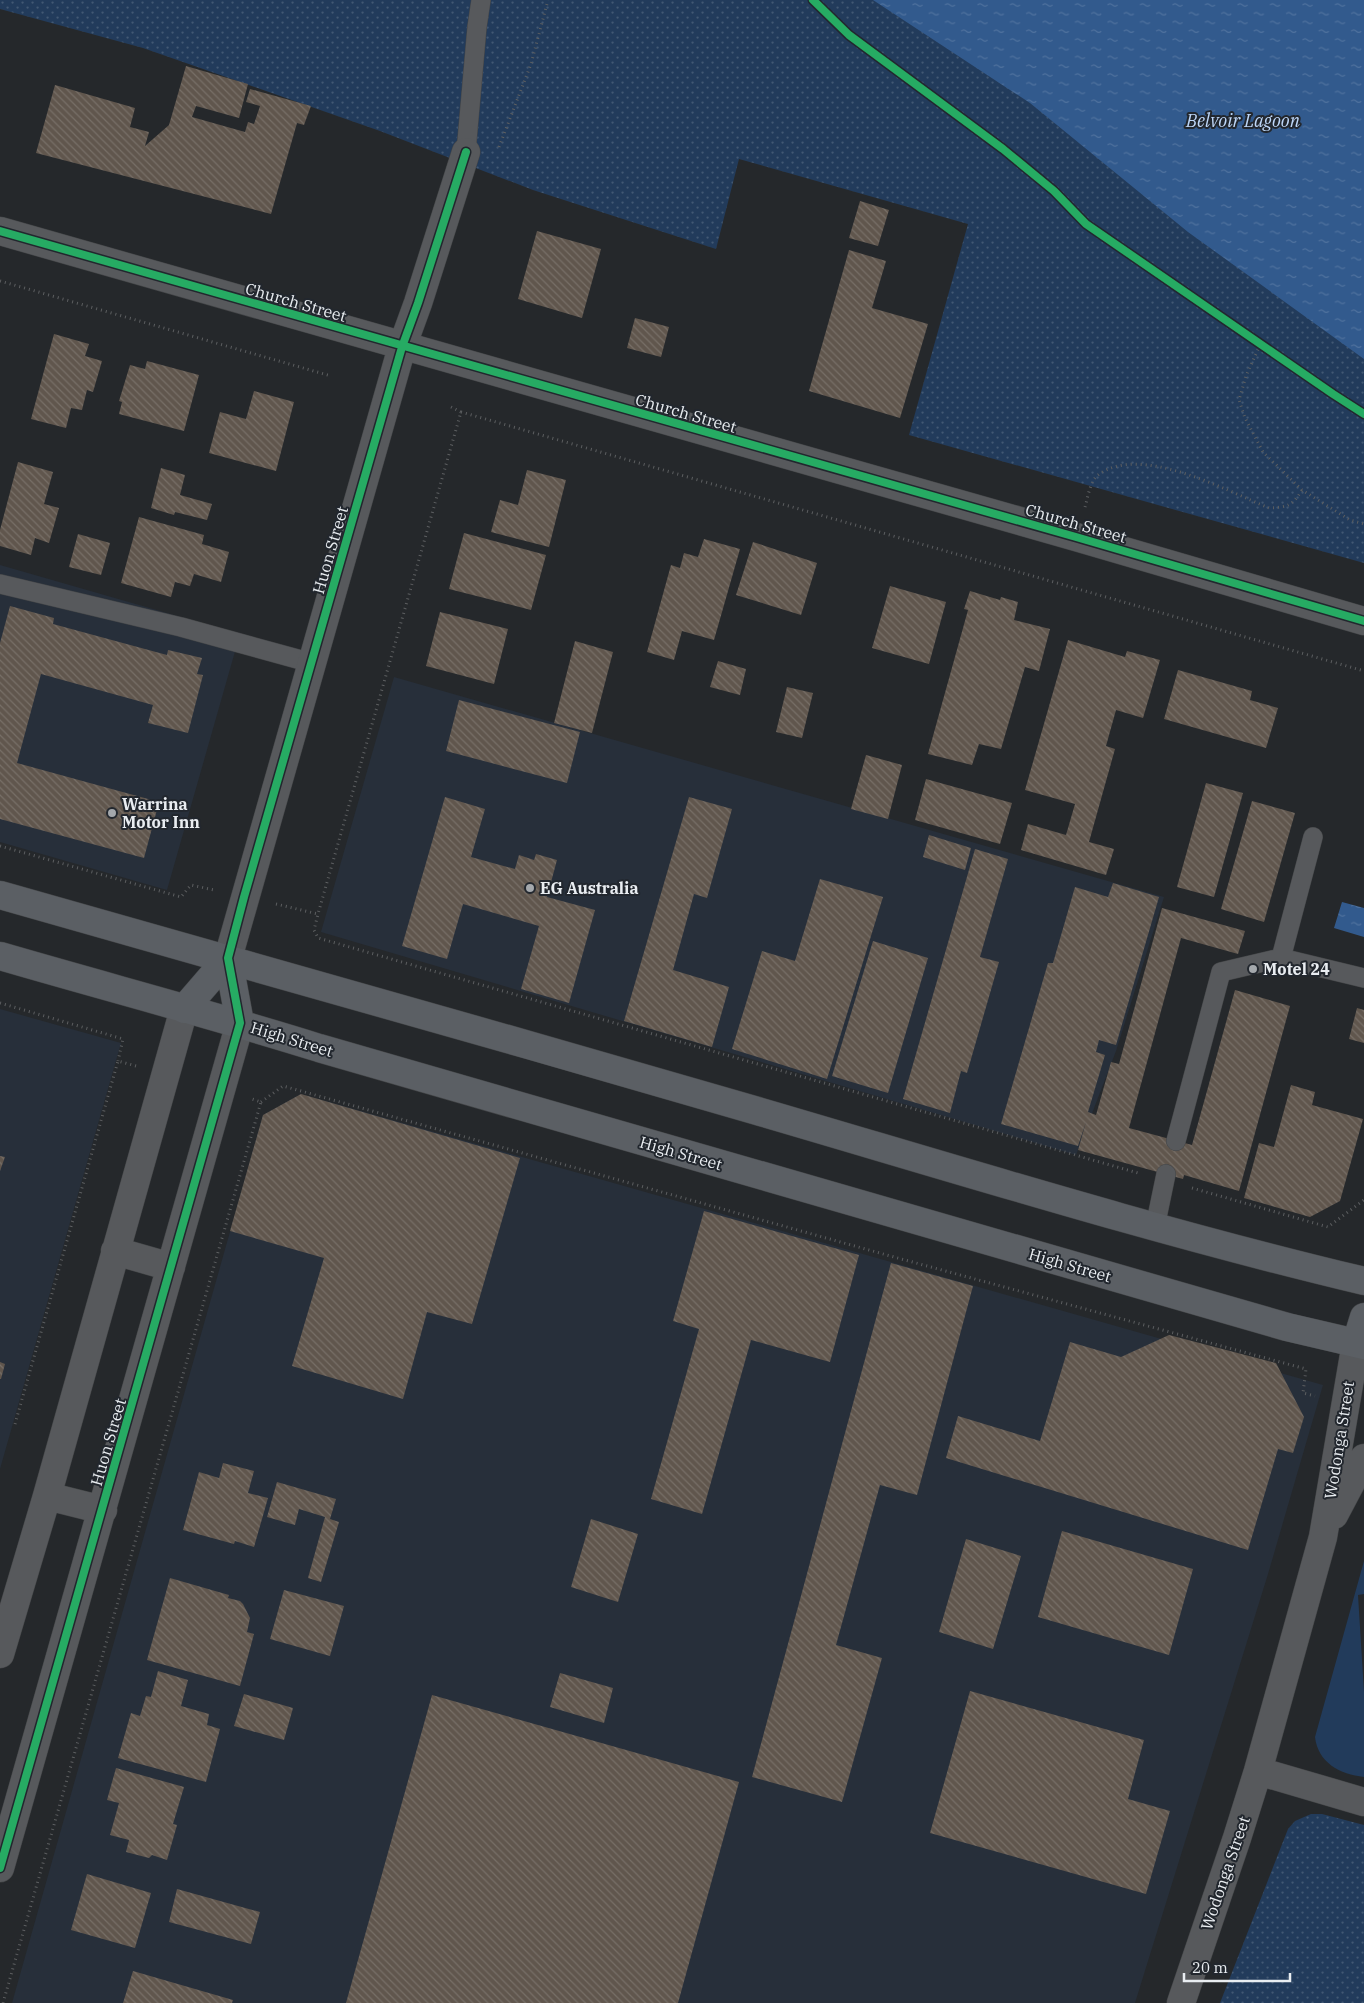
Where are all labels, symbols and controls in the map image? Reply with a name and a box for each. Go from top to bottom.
water label: Belvoir Lagoon [1185,109,1301,132]
street label: Church Street [243,278,349,326]
street label: Church Street [633,389,739,437]
street label: Church Street [1023,499,1129,547]
street label: Huon Street [308,503,352,596]
place label: Warrina Motor Inn [122,794,200,832]
marker: Warrina Motor Inn [106,807,118,819]
place label: EG Australia [540,878,639,898]
marker: EG Australia [524,882,536,894]
place label: Motel 24 [1263,959,1330,979]
marker: Motel 24 [1247,963,1259,975]
street label: High Street [248,1017,336,1061]
street label: High Street [637,1132,725,1174]
street label: High Street [1026,1244,1114,1286]
street label: Wodonga Street [1320,1379,1358,1500]
street label: Huon Street [86,1395,130,1488]
street label: Wodonga Street [1196,1813,1254,1933]
scale bar [1184,1950,1290,1982]
text: 20 m [1192,1958,1228,1977]

